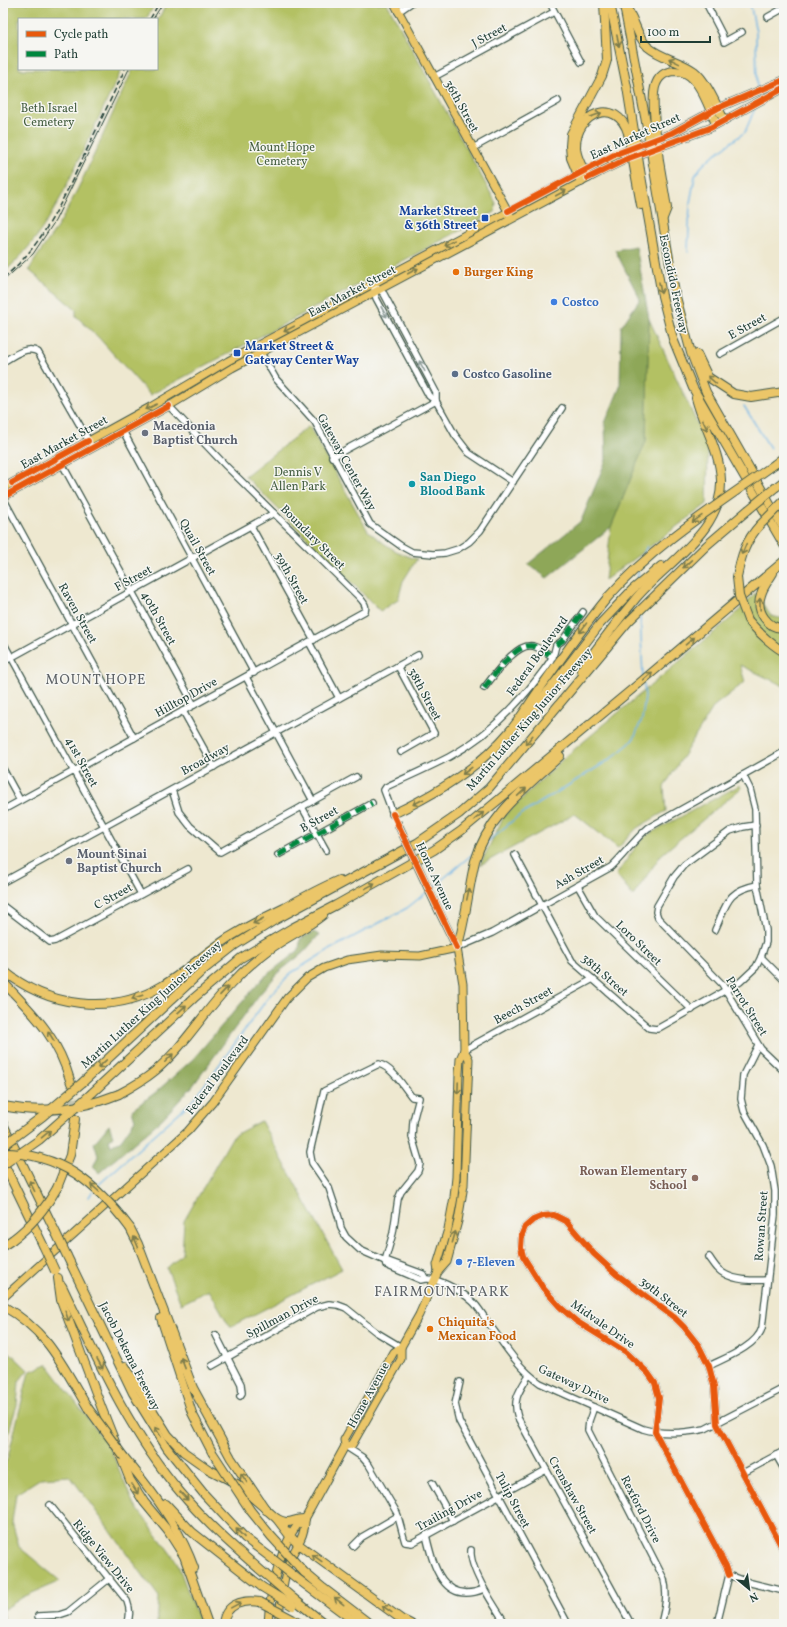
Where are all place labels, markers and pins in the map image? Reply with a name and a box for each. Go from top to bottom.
place label: Market Street & 36th Street [399,204,477,234]
marker: Market Street & 36th Street [480,213,490,223]
place label: Burger King [464,265,534,281]
marker: Burger King [451,267,461,277]
place label: Costco [562,295,599,311]
marker: Costco [549,297,559,307]
place label: Market Street & Gateway Center Way [245,339,359,369]
marker: Market Street & Gateway Center Way [232,348,242,358]
place label: Costco Gasoline [463,367,552,383]
marker: Costco Gasoline [450,369,460,379]
place label: Macedonia Baptist Church [153,419,238,449]
marker: Macedonia Baptist Church [140,428,150,438]
place label: San Diego Blood Bank [420,470,486,500]
marker: San Diego Blood Bank [407,479,417,489]
place label: Mount Sinai Baptist Church [77,847,162,877]
marker: Mount Sinai Baptist Church [64,856,74,866]
place label: Rowan Elementary School [579,1164,687,1194]
marker: Rowan Elementary School [690,1173,700,1183]
place label: 7-Eleven [467,1255,515,1271]
marker: 7-Eleven [454,1257,464,1267]
place label: Chiquita's Mexican Food [438,1315,517,1345]
marker: Chiquita's Mexican Food [425,1324,435,1334]

